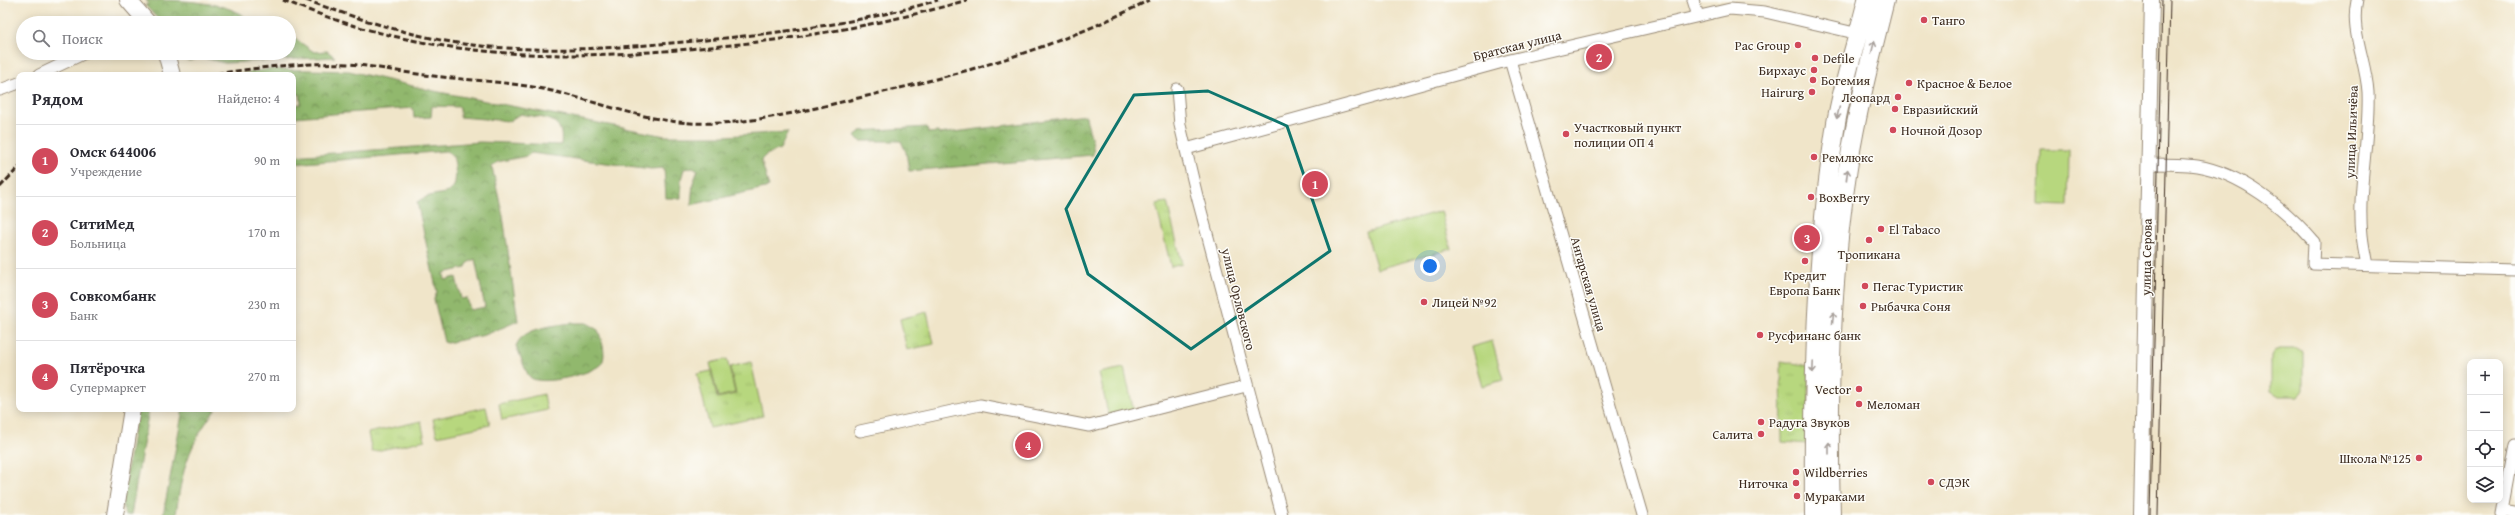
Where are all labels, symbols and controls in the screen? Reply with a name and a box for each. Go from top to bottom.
place label: Танго [1932,11,1966,30]
marker: Танго [1919,15,1929,25]
search box [16,16,296,60]
street label: Братская улица [1471,25,1564,66]
icon: search [30,27,52,49]
text: Поиск [62,28,103,49]
place label: Pac Group [1735,36,1790,55]
marker: Pac Group [1793,40,1803,50]
one-way arrow [1870,41,1877,54]
pin: 2 [1586,42,1612,72]
place label: Defile [1823,49,1855,68]
marker: Defile [1810,53,1820,63]
place label: Бирхаус [1759,61,1806,80]
marker: Бирхаус [1809,65,1819,75]
place label: Богемия [1821,71,1871,90]
place label: Красное & Белое [1917,74,2012,93]
marker: Богемия [1808,75,1818,85]
marker: Красное & Белое [1904,78,1914,88]
place label: Hairurg [1761,83,1805,102]
street label: улица Ильичёва [2340,84,2363,180]
text: Рядом [32,86,83,111]
marker: Hairurg [1807,87,1817,97]
place label: Леопард [1841,88,1890,107]
text: Найдено: 4 [218,89,280,108]
marker: Леопард [1893,92,1903,102]
place label: Евразийский [1903,100,1979,119]
marker: Евразийский [1890,104,1900,114]
one-way arrow [1834,106,1842,119]
place label: Участковый пункт полиции ОП 4 [1574,118,1682,152]
place label: Ночной Дозор [1901,121,1982,140]
marker: Ночной Дозор [1888,125,1898,135]
marker: Участковый пункт полиции ОП 4 [1561,129,1571,139]
text: Омск 644006 [70,141,156,162]
place label: Ремлюкс [1822,148,1874,167]
text: 1 [42,151,48,170]
text: 90 m [254,151,280,170]
marker: Ремлюкс [1809,152,1819,162]
text: Учреждение [70,162,142,181]
pin: 1 [1302,169,1328,199]
one-way arrow [1843,169,1851,182]
place label: BoxBerry [1819,188,1871,207]
marker: BoxBerry [1806,192,1816,202]
text: СитиМед [70,213,134,234]
street label: улица Серова [2136,217,2157,297]
place label: El Tabaco [1889,220,1941,239]
text: 2 [42,223,48,242]
text: 170 m [248,223,280,242]
pin: 3 [1794,223,1820,253]
marker: El Tabaco [1876,224,1886,234]
text: Больница [70,234,126,253]
street label: Ангарская улица [1566,235,1611,334]
marker: Тропикана [1864,235,1874,245]
street label: улица Орловского [1216,245,1260,352]
place label: Тропикана [1838,245,1901,264]
your location [1420,256,1440,276]
marker: Кредит Европа Банк [1800,256,1810,266]
place label: Кредит Европа Банк [1770,266,1841,300]
place label: Пегас Туристик [1873,277,1963,296]
marker: Пегас Туристик [1860,281,1870,291]
text: Совкомбанк [70,285,156,306]
place label: Лицей №92 [1432,293,1497,312]
text: 3 [42,295,48,314]
text: 230 m [248,295,280,314]
marker: Лицей №92 [1419,297,1429,307]
place label: Рыбачка Соня [1871,297,1951,316]
marker: Рыбачка Соня [1858,301,1868,311]
text: Банк [70,306,98,325]
one-way arrow [1830,312,1837,325]
place label: Русфинанс банк [1768,326,1861,345]
marker: Русфинанс банк [1755,330,1765,340]
text: Пятёрочка [70,357,145,378]
map controls [2467,359,2503,503]
button: + [2467,359,2503,395]
one-way arrow [1809,360,1817,373]
text: 4 [42,367,48,386]
text: 270 m [248,367,280,386]
text: Супермаркет [70,378,146,397]
place label: Vector [1815,380,1852,399]
marker: Vector [1854,384,1864,394]
place label: Меломан [1867,395,1921,414]
button: − [2467,395,2503,431]
marker: Меломан [1854,399,1864,409]
place label: Радуга Звуков [1769,413,1850,432]
marker: Радуга Звуков [1756,417,1766,427]
place label: Салита [1712,425,1754,444]
marker: Салита [1756,429,1766,439]
pin: 4 [1015,430,1041,460]
button: locate [2467,431,2503,467]
one-way arrow [1825,442,1833,455]
place label: Школа №125 [2339,449,2411,468]
marker: Школа №125 [2414,453,2424,463]
place label: Wildberries [1804,463,1868,482]
marker: Wildberries [1791,467,1801,477]
button: layers [2467,467,2503,503]
place label: СДЭК [1939,473,1970,492]
place label: Ниточка [1739,474,1789,493]
marker: СДЭК [1926,477,1936,487]
marker: Ниточка [1791,478,1801,488]
place label: Мураками [1805,487,1865,506]
marker: Мураками [1792,491,1802,501]

